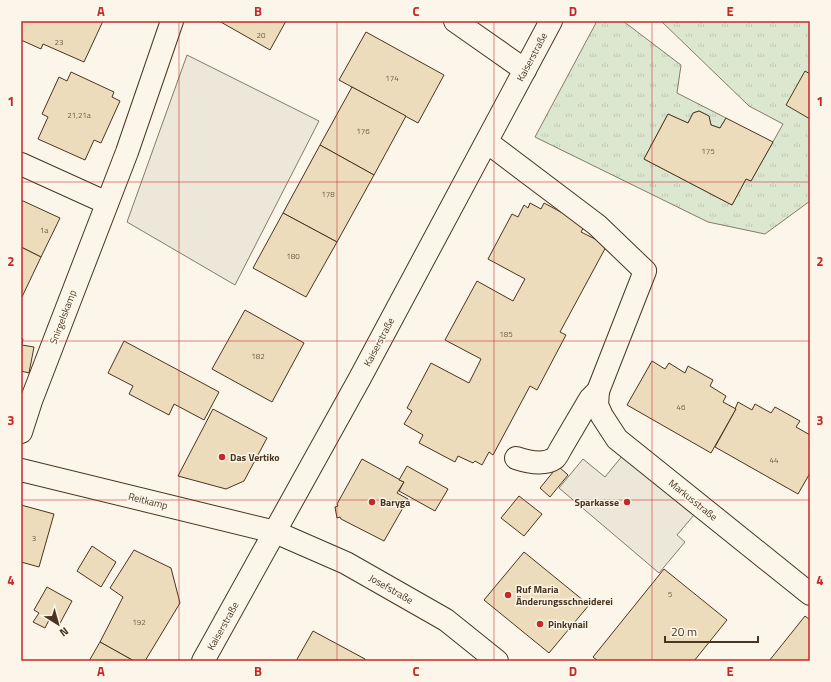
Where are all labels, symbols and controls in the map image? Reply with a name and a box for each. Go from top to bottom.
text: A [97,1,105,21]
text: B [254,1,262,21]
text: C [412,1,420,21]
text: D [569,1,577,21]
text: E [726,1,734,21]
house number: 20 [257,29,266,41]
street label: Kaiserstraße [513,30,551,84]
house number: 23 [55,36,63,48]
house number: 174 [385,72,399,84]
text: 1 [7,91,15,111]
text: 1 [816,91,824,111]
house number: 21,21a [67,109,91,121]
house number: 176 [356,125,370,137]
house number: 175 [701,145,715,157]
house number: 178 [321,188,335,200]
house number: 1a [40,224,48,236]
house number: 180 [286,250,300,262]
text: 2 [7,251,15,271]
text: 2 [816,251,824,271]
street label: Snirgelskamp [46,288,80,346]
street label: Kaiserstraße [360,315,398,369]
house number: 185 [499,328,513,340]
house number: 182 [251,350,265,362]
house number: 46 [677,401,686,413]
text: 3 [7,410,15,430]
text: 3 [816,410,824,430]
place label: Das Vertiko [230,450,280,465]
marker: Das Vertiko [217,452,227,462]
house number: 44 [770,454,779,466]
street label: Markusstraße [665,476,721,524]
street label: Reitkamp [127,489,169,513]
place label: Baryga [380,495,410,510]
place label: Sparkasse [574,495,619,510]
marker: Baryga [367,497,377,507]
marker: Sparkasse [622,497,632,507]
house number: 3 [32,532,36,544]
text: 4 [7,570,15,590]
street label: Josefstraße [366,570,416,608]
text: 4 [816,570,824,590]
place label: Ruf Maria Änderungsschneiderei [516,582,613,609]
house number: 5 [668,588,673,600]
marker: Ruf Maria Änderungsschneiderei [503,590,513,600]
street label: Kaiserstraße [203,599,243,653]
north arrow [38,604,78,644]
house number: 192 [132,616,146,628]
place label: Pinkynail [548,617,588,632]
scale bar [665,618,758,644]
marker: Pinkynail [535,619,545,629]
text: 20 m [671,622,697,641]
text: N [56,623,72,641]
text: A [97,661,105,681]
text: B [254,661,262,681]
text: C [412,661,420,681]
text: D [569,661,577,681]
text: E [726,661,734,681]

